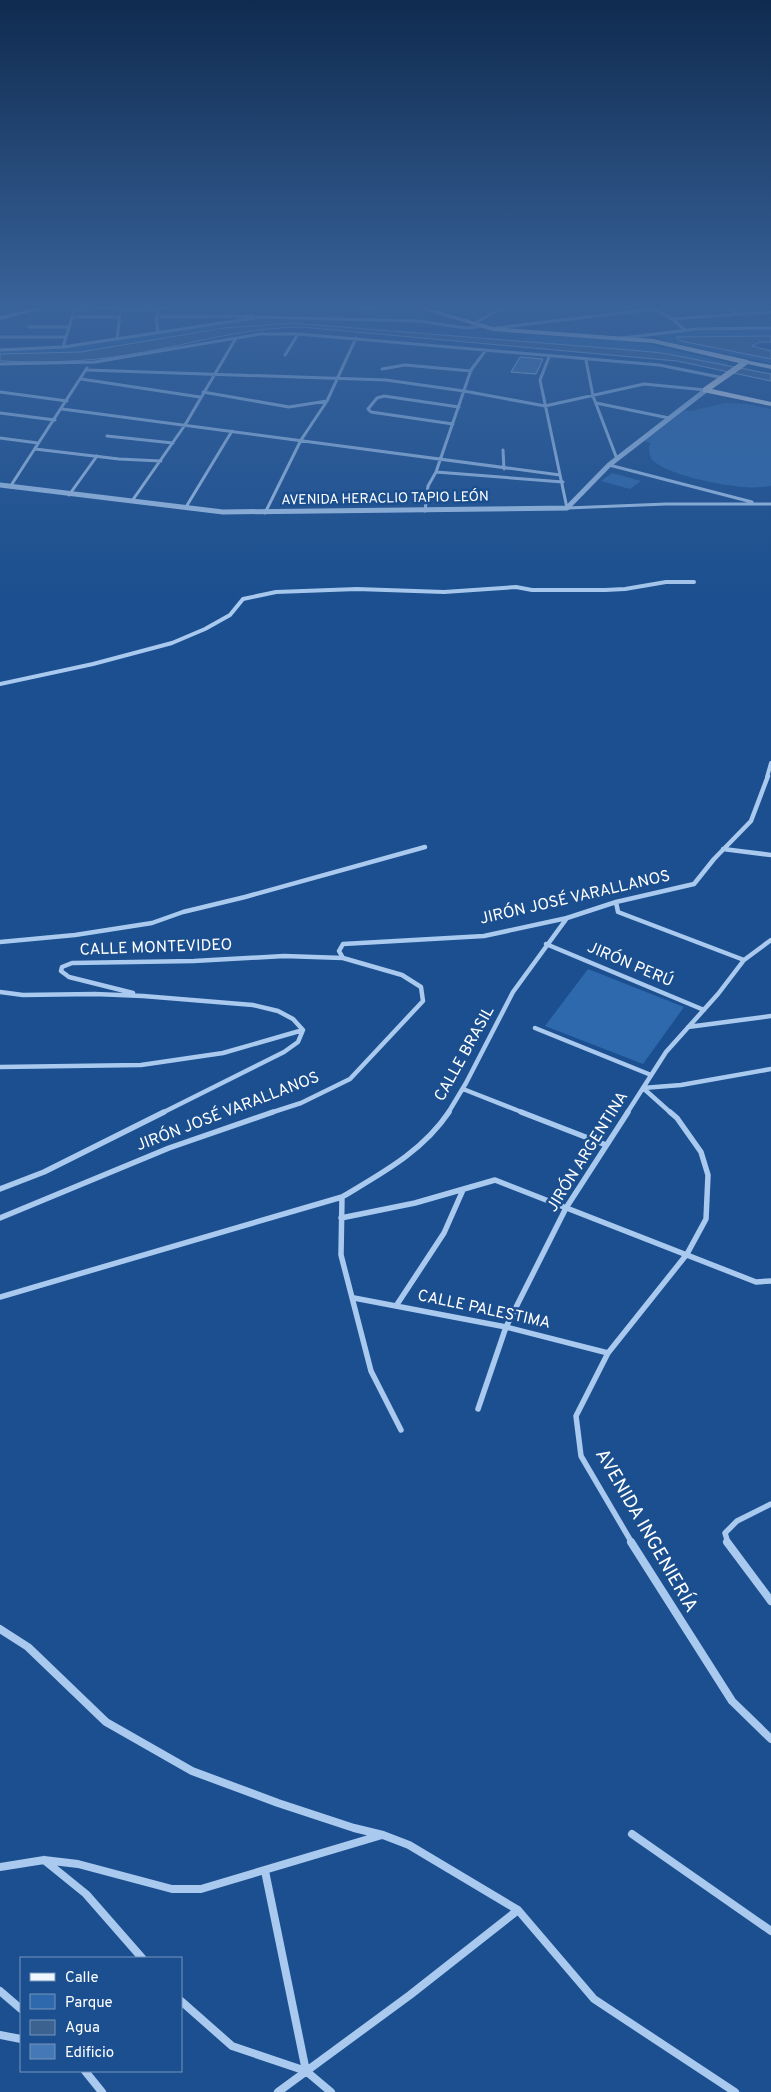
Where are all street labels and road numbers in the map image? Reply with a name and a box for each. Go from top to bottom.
street label: AVENIDA HERACLIO TAPIO LEÓN [281,488,489,509]
street label: JIRÓN JOSÉ VARALLANOS [477,864,672,930]
street label: CALLE MONTEVIDEO [79,935,233,961]
street label: JIRÓN PERÚ [584,936,677,992]
street label: CALLE BRASIL [431,1003,499,1105]
street label: JIRÓN JOSÉ VARALLANOS [133,1066,322,1156]
street label: JIRÓN ARGENTINA [541,1087,633,1216]
street label: CALLE PALESTIMA [416,1286,553,1334]
street label: AVENIDA INGENIERÍA [589,1444,704,1617]

